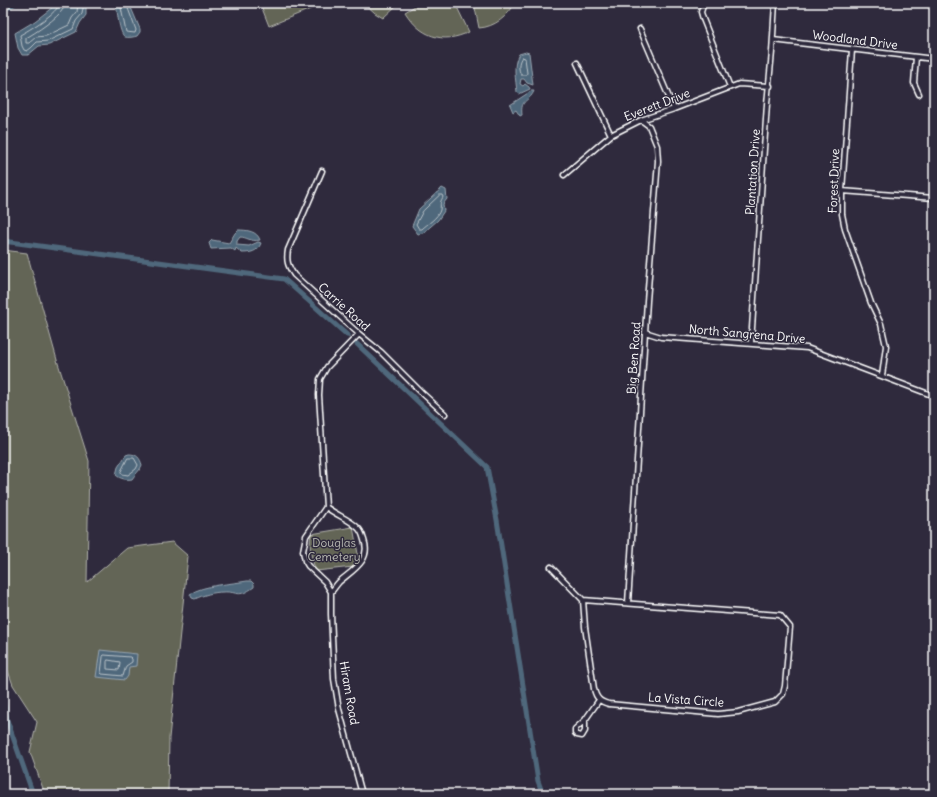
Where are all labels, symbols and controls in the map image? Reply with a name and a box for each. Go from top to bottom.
street label: Woodland Drive [812,27,899,52]
street label: Everett Drive [622,85,692,124]
street label: Plantation Drive [742,128,763,215]
street label: Forest Drive [825,148,842,214]
street label: Carrie Road [315,279,373,334]
street label: Big Ben Road [623,321,644,395]
street label: North Sangrena Drive [688,321,806,346]
park label: Douglas Cemetery [307,535,361,564]
street label: Hiram Road [337,660,362,726]
street label: La Vista Circle [648,689,725,710]

